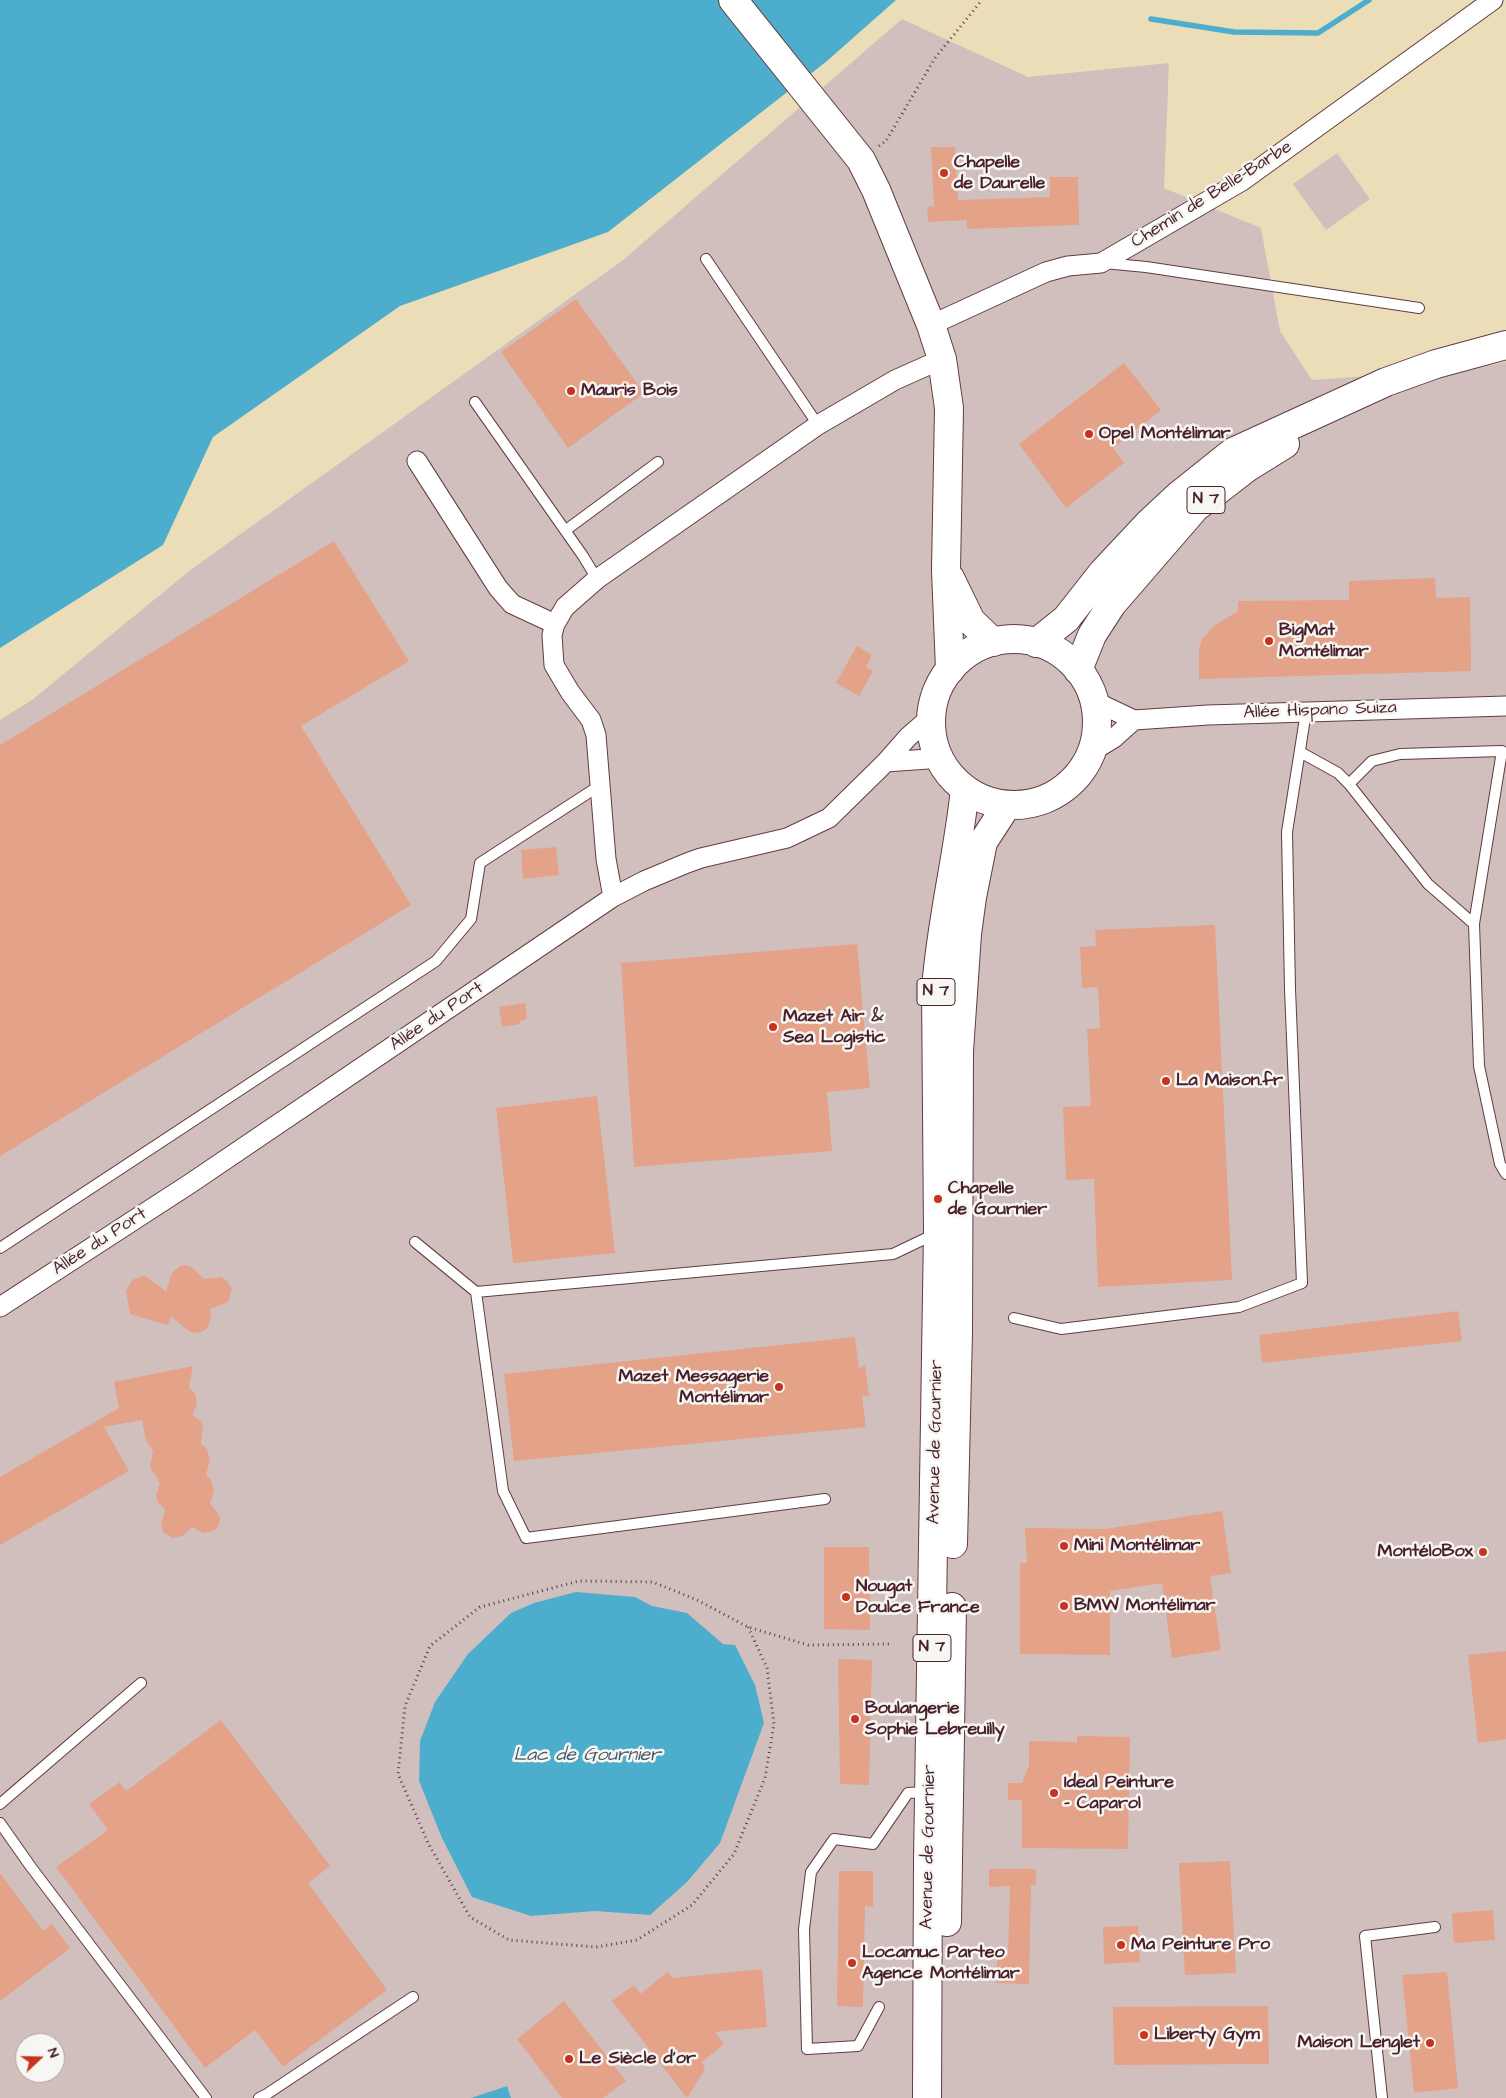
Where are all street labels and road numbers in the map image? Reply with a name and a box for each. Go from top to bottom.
street label: Chemin de Belle-Barbe [1128,137,1296,253]
road number: N 7 [1187,486,1225,514]
street label: Allée Hispano Suiza [1243,698,1397,724]
street label: Allée du Port [386,978,488,1056]
road number: N 7 [917,979,955,1006]
street label: Allée du Port [49,1203,151,1281]
street label: Avenue de Gournier [924,1359,948,1525]
road number: N 7 [913,1635,951,1662]
street label: Avenue de Gournier [917,1764,941,1930]

